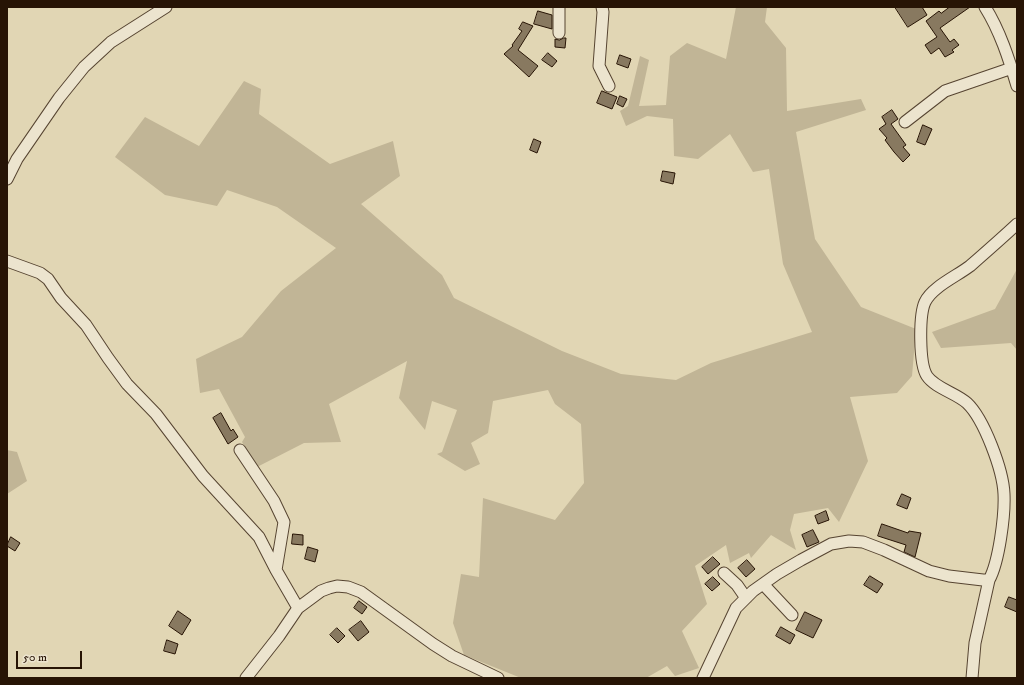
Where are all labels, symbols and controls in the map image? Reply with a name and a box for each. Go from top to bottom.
scale bar [18,643,84,669]
text: 50 m [23,650,47,665]

